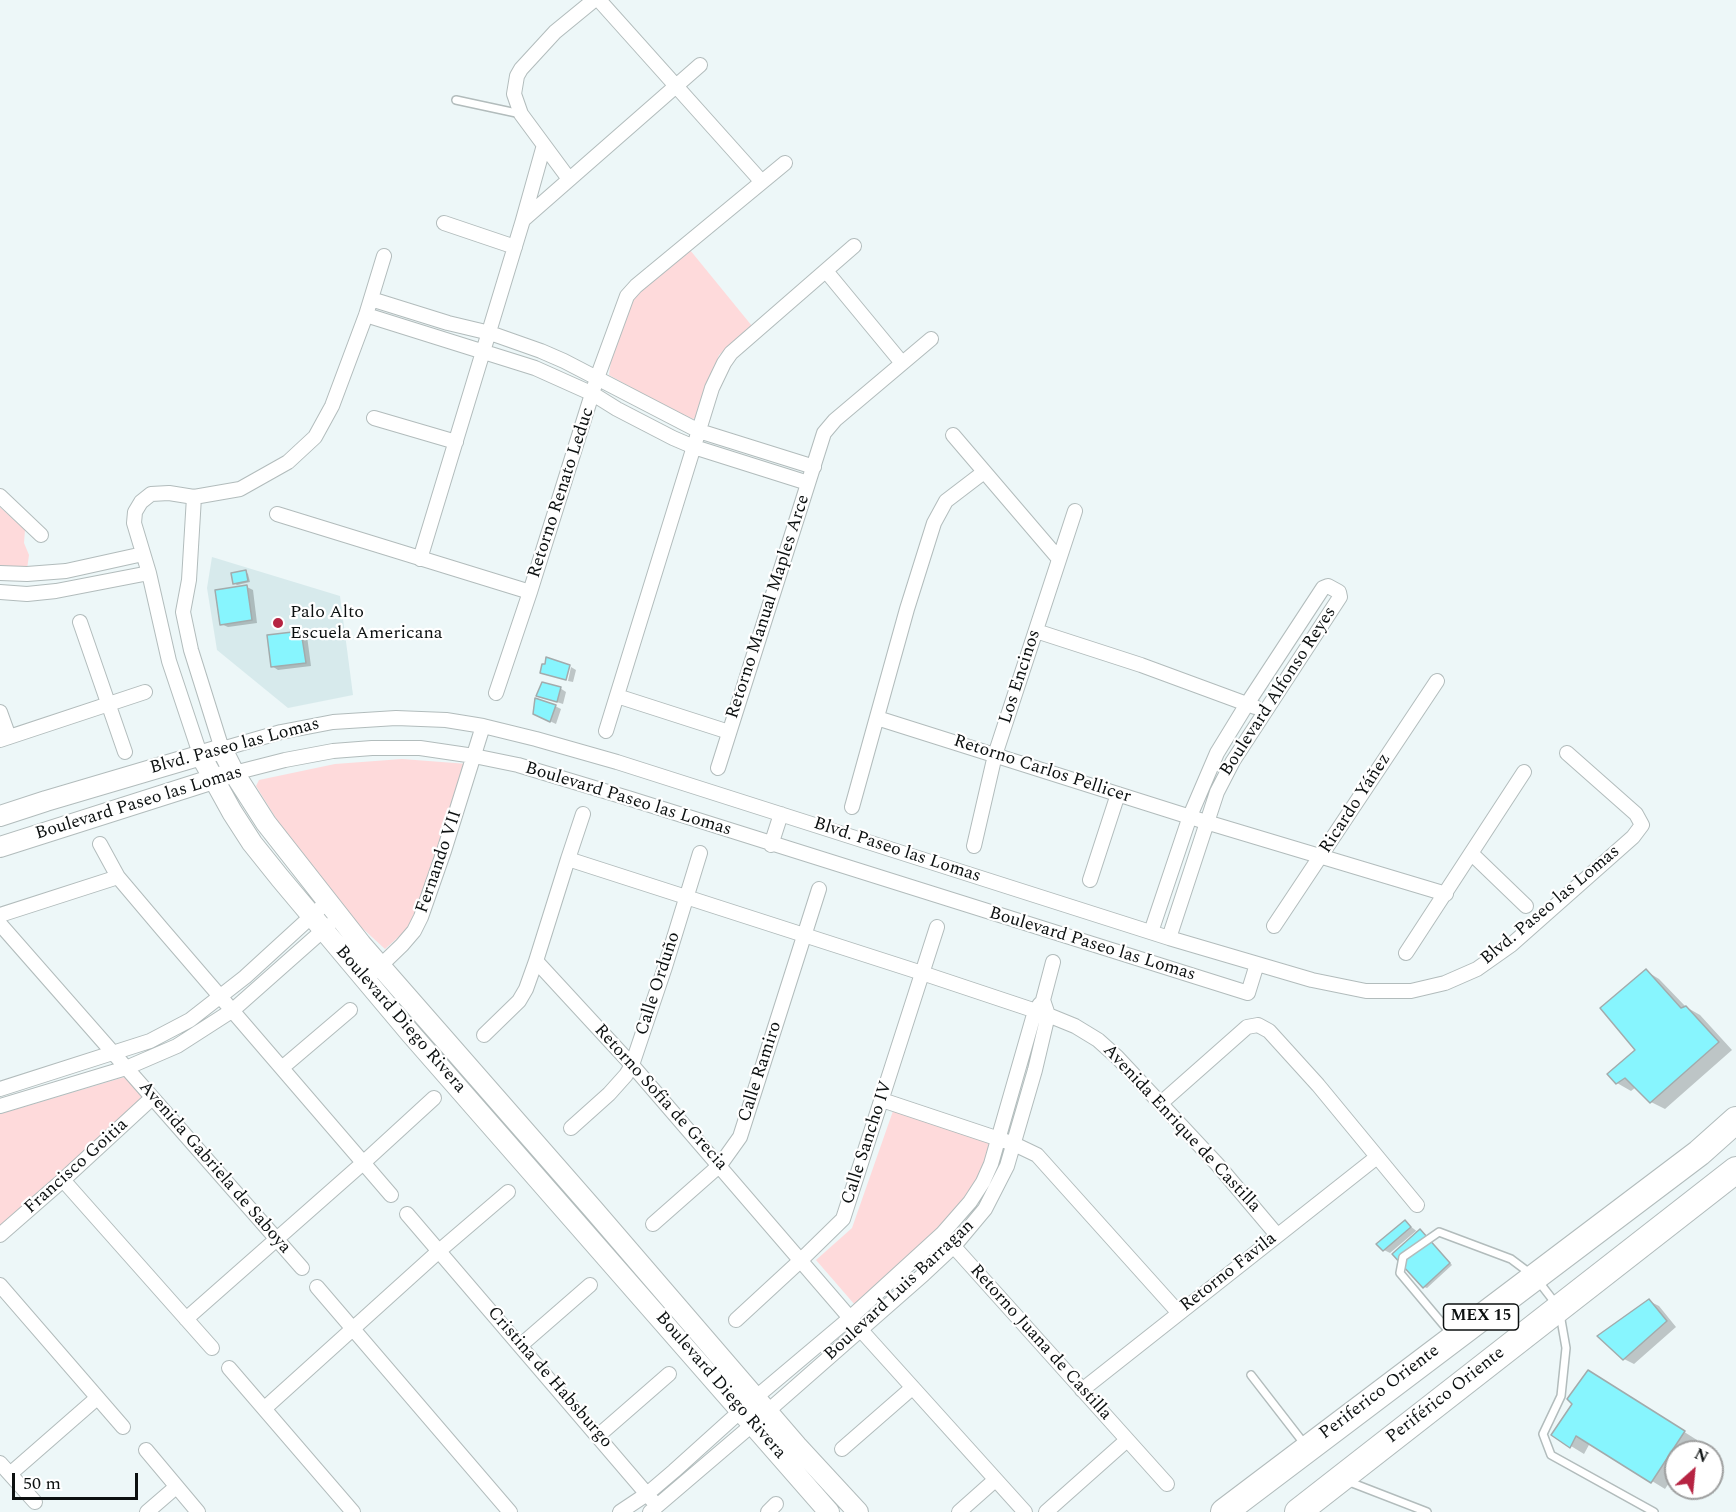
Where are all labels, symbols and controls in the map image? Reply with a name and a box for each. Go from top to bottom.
street label: Retorno Renato Leduc [524,405,600,581]
street label: Retorno Manual Maples Arce [723,492,815,722]
place label: Palo Alto Escuela Americana [290,602,443,644]
street label: Boulevard Alfonso Reyes [1216,603,1342,781]
marker: Palo Alto Escuela Americana [271,616,285,630]
street label: Los Encinos [996,627,1046,727]
street label: Blvd. Paseo las Lomas [148,714,322,780]
street label: Retorno Carlos Pellicer [951,731,1133,809]
street label: Ricardo Yáñez [1316,750,1396,858]
street label: Boulevard Paseo las Lomas [522,758,734,842]
street label: Boulevard Paseo las Lomas [33,762,245,846]
street label: Fernando VII [412,808,468,916]
street label: Blvd. Paseo las Lomas [811,814,983,888]
street label: Blvd. Paseo las Lomas [1477,842,1625,970]
street label: Boulevard Paseo las Lomas [986,903,1198,987]
street label: Calle Orduño [632,929,686,1039]
street label: Boulevard Diego Rivera [330,942,470,1098]
street label: Calle Ramiro [735,1019,787,1125]
street label: Retorno Sofia de Grecia [589,1020,731,1176]
street label: Avenida Enrique de Castilla [1097,1040,1265,1218]
street label: Avenida Gabriela de Saboya [133,1077,295,1259]
street label: Calle Sancho IV [838,1079,898,1207]
street label: Francisco Goitia [21,1115,133,1219]
street label: Boulevard Luis Barragan [821,1216,979,1366]
street label: Retorno Favila [1176,1229,1282,1317]
street label: Retorno Juana de Castilla [964,1261,1116,1425]
street label: Cristina de Habsburgo [482,1303,616,1453]
road number: MEX 15 [1444,1304,1518,1330]
street label: Boulevard Diego Rivera [650,1308,790,1464]
street label: Periferico Oriente [1316,1341,1444,1445]
street label: Periférico Oriente [1382,1343,1510,1449]
north arrow [1664,1440,1724,1500]
text: N [1690,1442,1713,1469]
scale bar [15,1461,141,1499]
text: 50 m [23,1470,61,1497]

